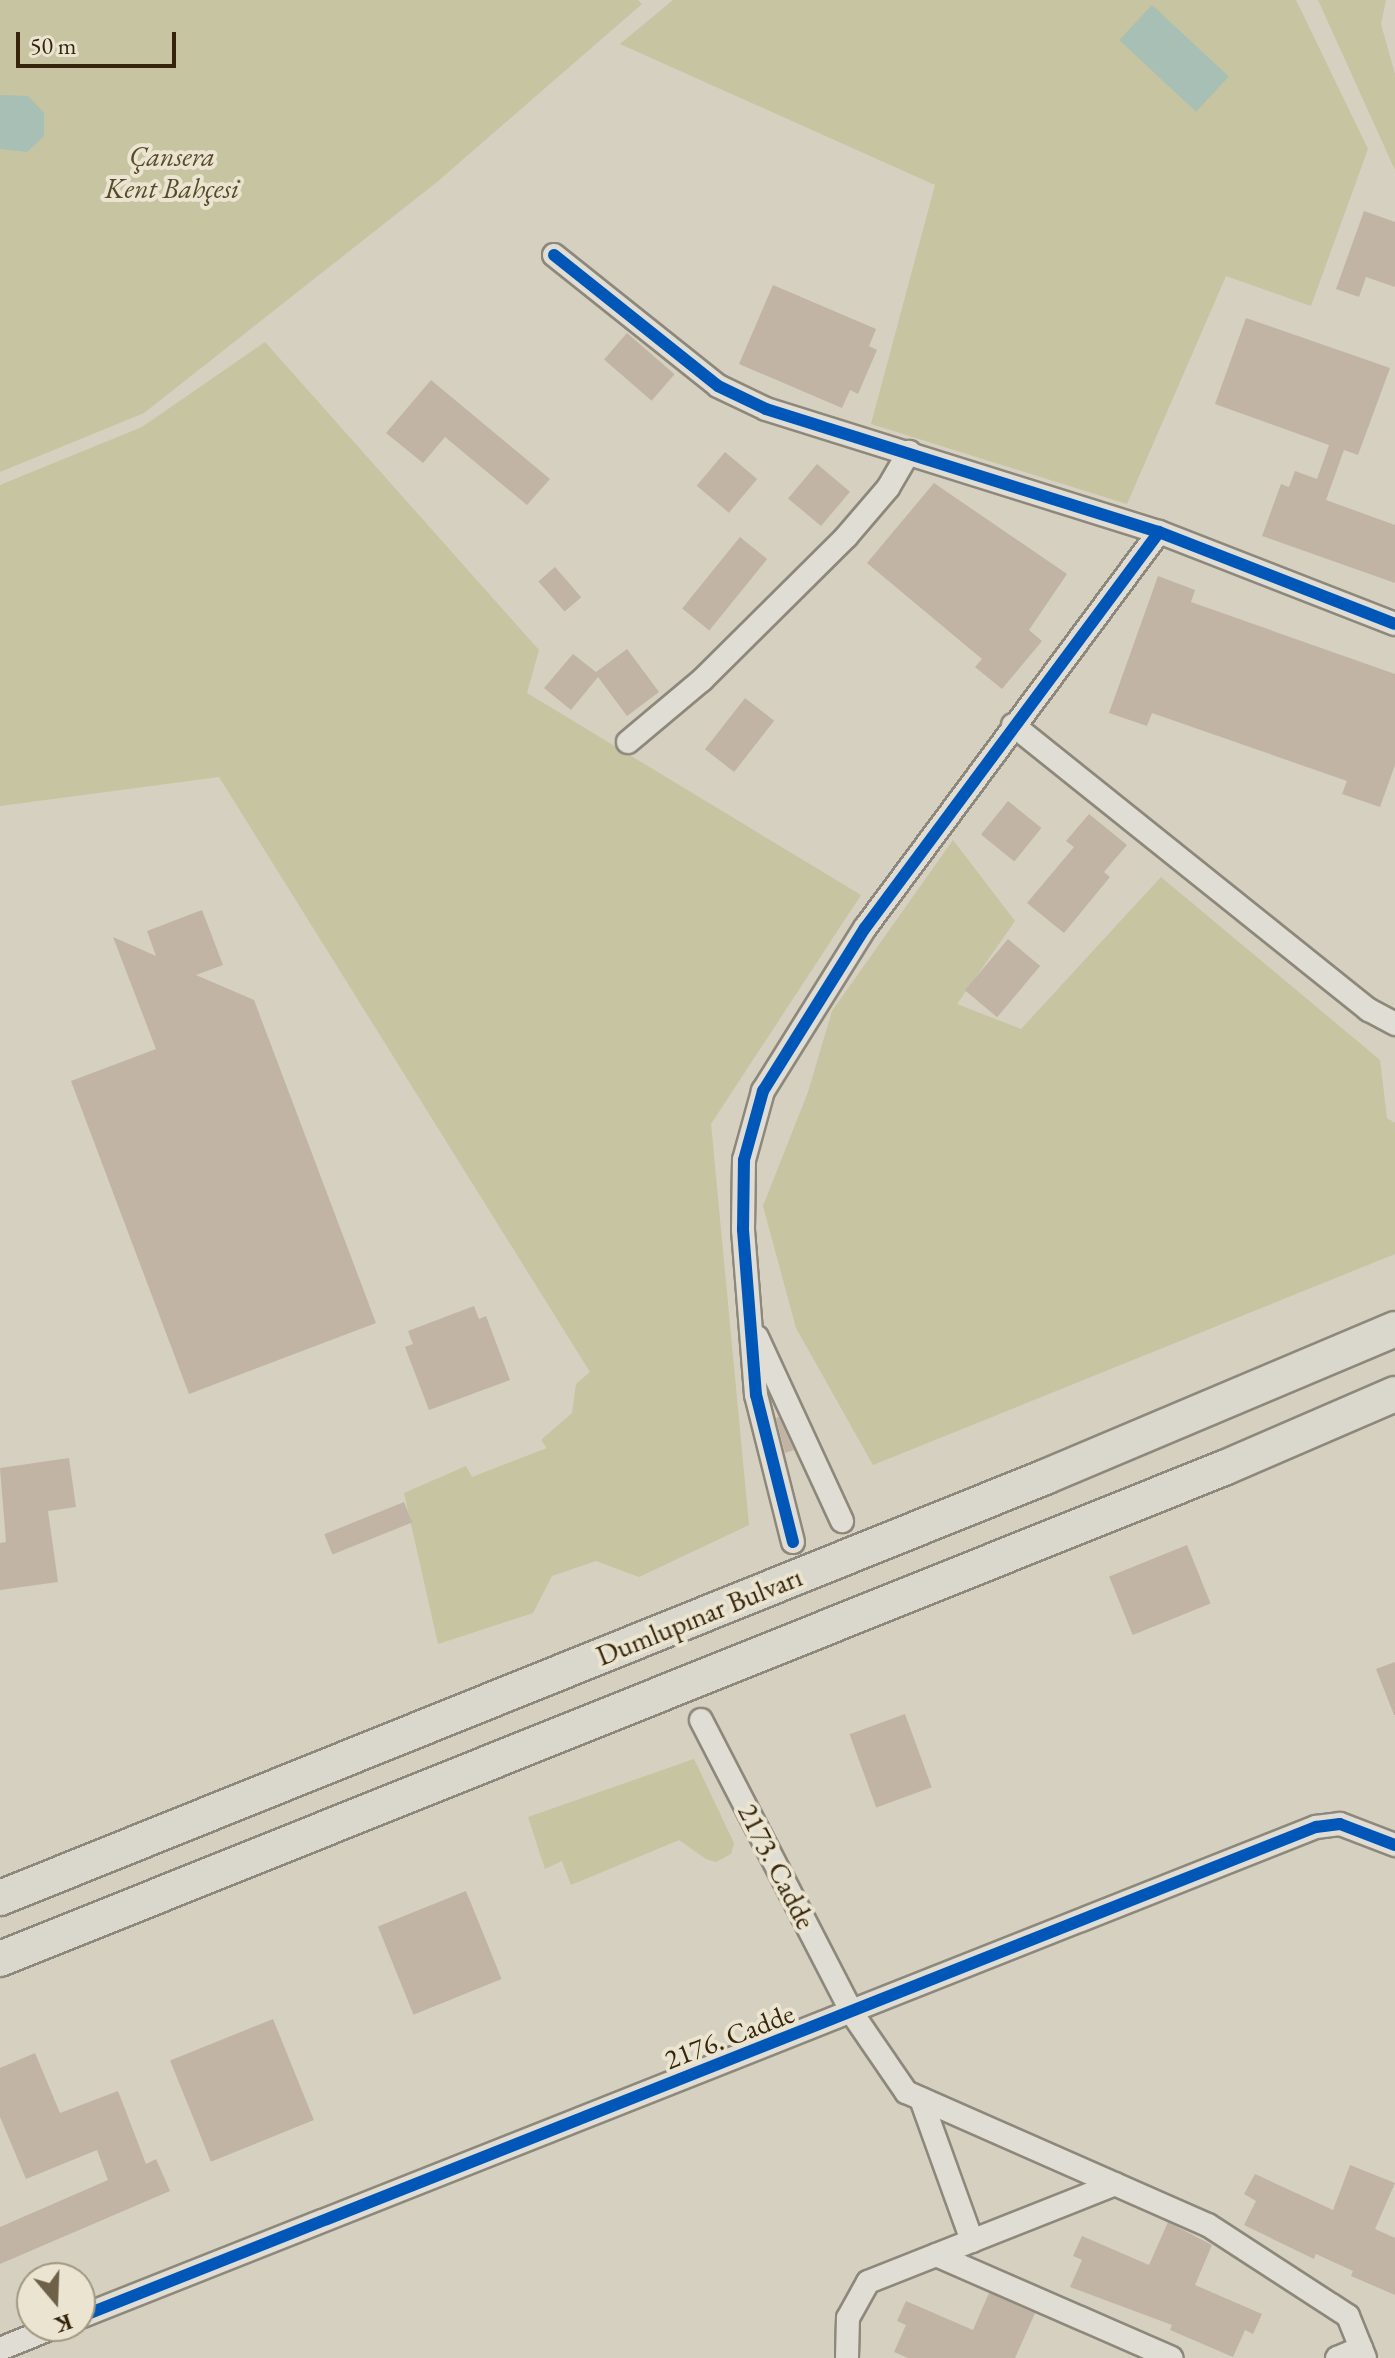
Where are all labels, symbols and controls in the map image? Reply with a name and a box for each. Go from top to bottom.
scale bar [20,16,180,66]
text: 50 m [30,30,77,61]
park label: Çansera Kent Bahçesi [105,139,239,205]
street label: Dumlupınar Bulvarı [591,1559,807,1673]
street label: 2173. Cadde [731,1798,823,1934]
street label: 2176. Cadde [659,1996,799,2076]
north arrow [16,2262,96,2342]
text: K [51,2307,76,2340]

